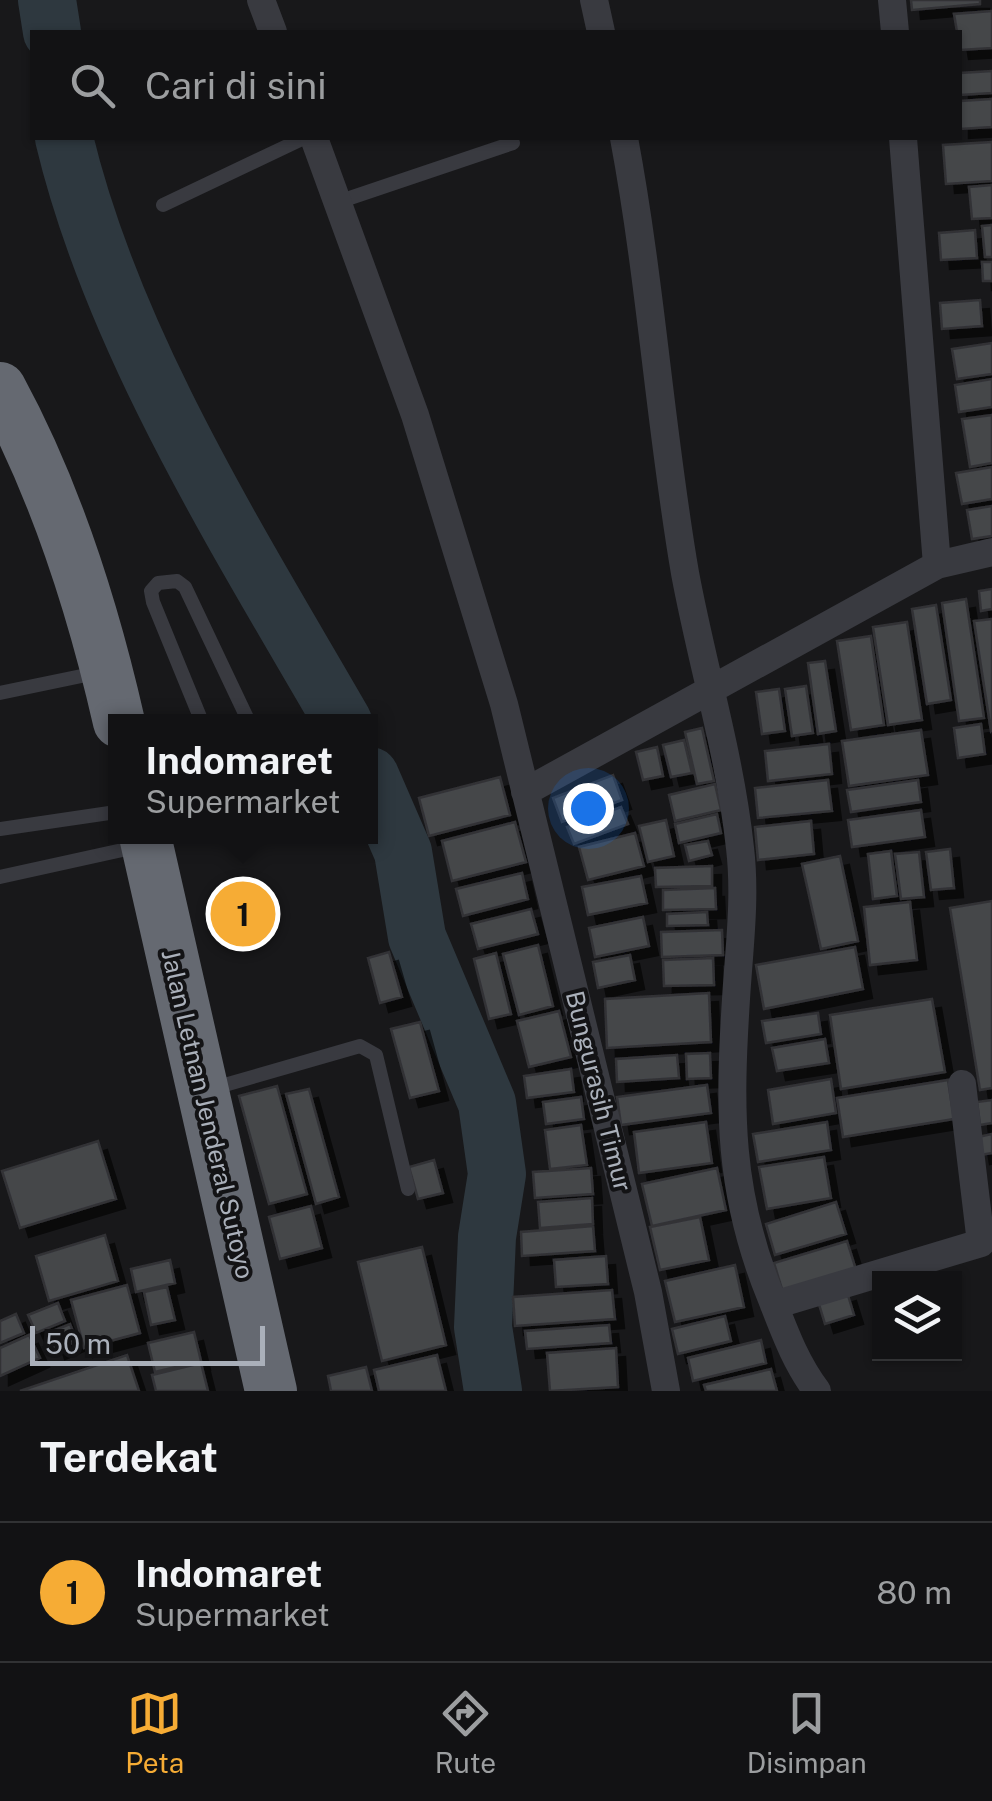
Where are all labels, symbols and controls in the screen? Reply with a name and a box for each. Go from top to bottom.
search box [30,30,962,140]
icon: search [65,58,120,113]
text: Cari di sini [145,63,327,108]
popup [108,714,378,844]
text: Indomaret [146,738,333,783]
text: Supermarket [146,783,340,820]
your location [563,783,614,834]
pin: 1 [210,876,276,952]
street label: Jalan Letnan Jenderal Sutoyo [155,946,261,1282]
street label: Bungurasih Timur [560,988,638,1194]
map controls [872,1271,962,1361]
button: layers [872,1271,962,1361]
scale bar [30,1321,265,1366]
text: 50 m [45,1327,111,1360]
text: Terdekat [40,1432,218,1481]
text: Indomaret [135,1551,322,1596]
text: 1 [66,1574,79,1611]
text: 80 m [876,1574,952,1611]
text: Supermarket [135,1596,330,1633]
tab: Peta [125,1686,184,1779]
tab: Rute [435,1686,496,1779]
tab: Disimpan [747,1686,867,1779]

